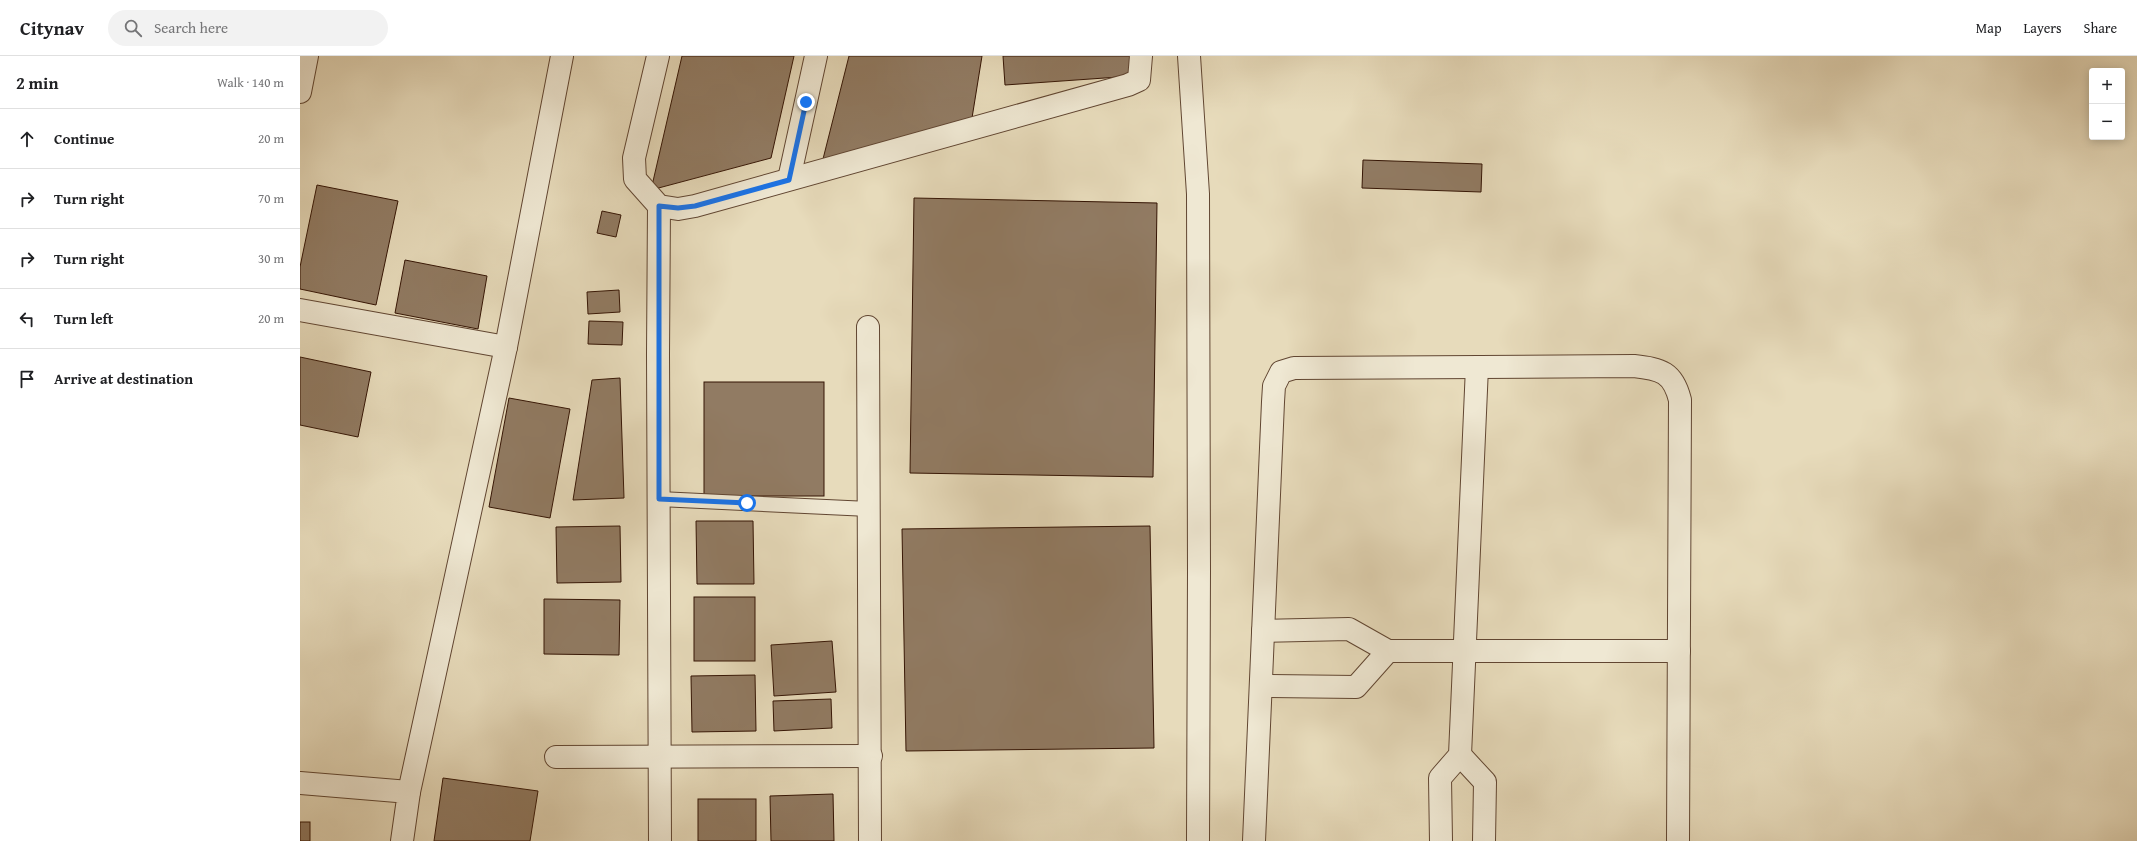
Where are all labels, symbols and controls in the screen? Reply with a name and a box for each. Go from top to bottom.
search box [108,10,388,46]
text: Citynav [20,14,84,42]
icon: search [122,17,144,39]
text: Search here [154,17,228,38]
text: Map [1976,18,2002,38]
text: Layers [2024,18,2062,38]
text: Share [2084,18,2117,38]
map controls [2089,68,2125,140]
button: + [2089,68,2125,104]
text: 2 min [16,70,58,95]
text: Walk · 140 m [217,73,284,92]
route end [797,93,815,111]
button: − [2089,104,2125,140]
icon: ahead [16,128,38,150]
text: Continue [54,128,115,149]
text: 20 m [258,129,284,148]
icon: right [16,188,38,210]
text: Turn right [54,188,125,209]
text: 70 m [258,189,284,208]
icon: right [16,248,38,270]
text: Turn right [54,248,125,269]
text: 30 m [258,249,284,268]
icon: left [16,308,38,330]
text: Turn left [54,308,113,329]
text: 20 m [258,309,284,328]
icon: arrive [16,368,38,390]
text: Arrive at destination [54,368,193,389]
route start [738,494,756,512]

